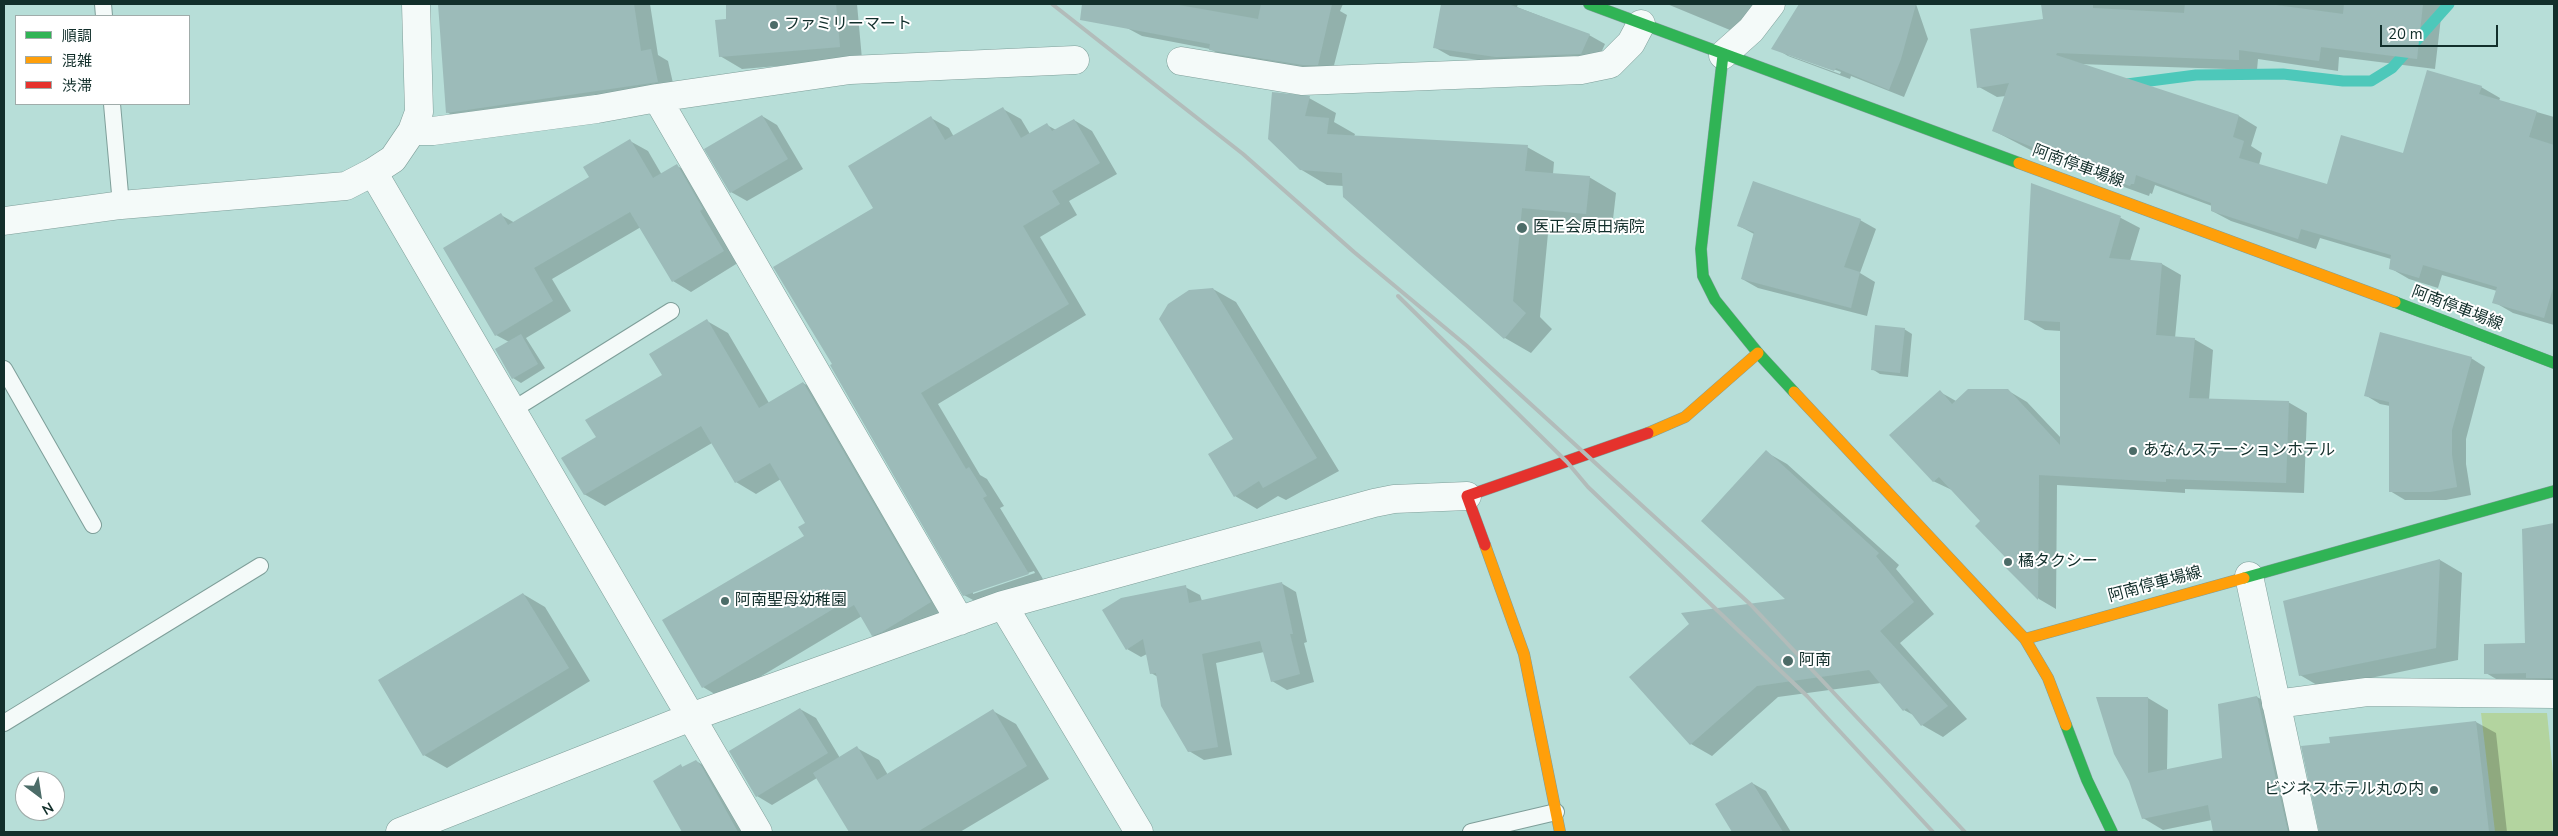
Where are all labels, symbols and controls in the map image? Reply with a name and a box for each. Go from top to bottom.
legend [15,15,190,105]
place label: ファミリーマート [784,15,912,35]
scale bar [2383,15,2500,47]
marker: ファミリーマート [768,19,780,31]
text: 20 m [2388,24,2423,44]
text: 順調 [62,26,92,46]
text: 混雑 [62,51,92,71]
text: 渋滞 [62,76,92,96]
street label: 阿南停車場線 [2030,142,2126,192]
place label: 医正会原田病院 [1533,218,1645,238]
marker: 医正会原田病院 [1515,221,1529,235]
street label: 阿南停車場線 [2409,283,2505,335]
place label: あなんステーションホテル [2143,441,2335,461]
marker: あなんステーションホテル [2127,445,2139,457]
place label: 橘タクシー [2018,552,2098,572]
marker: 橘タクシー [2002,556,2014,568]
street label: 阿南停車場線 [2106,563,2204,607]
place label: 阿南聖母幼稚園 [735,591,847,611]
marker: 阿南聖母幼稚園 [719,595,731,607]
place label: 阿南 [1799,651,1831,671]
marker: 阿南 [1781,654,1795,668]
north arrow [15,771,65,821]
place label: ビジネスホテル丸の内 [2264,780,2424,800]
marker: ビジネスホテル丸の内 [2428,784,2440,796]
text: N [38,798,57,819]

